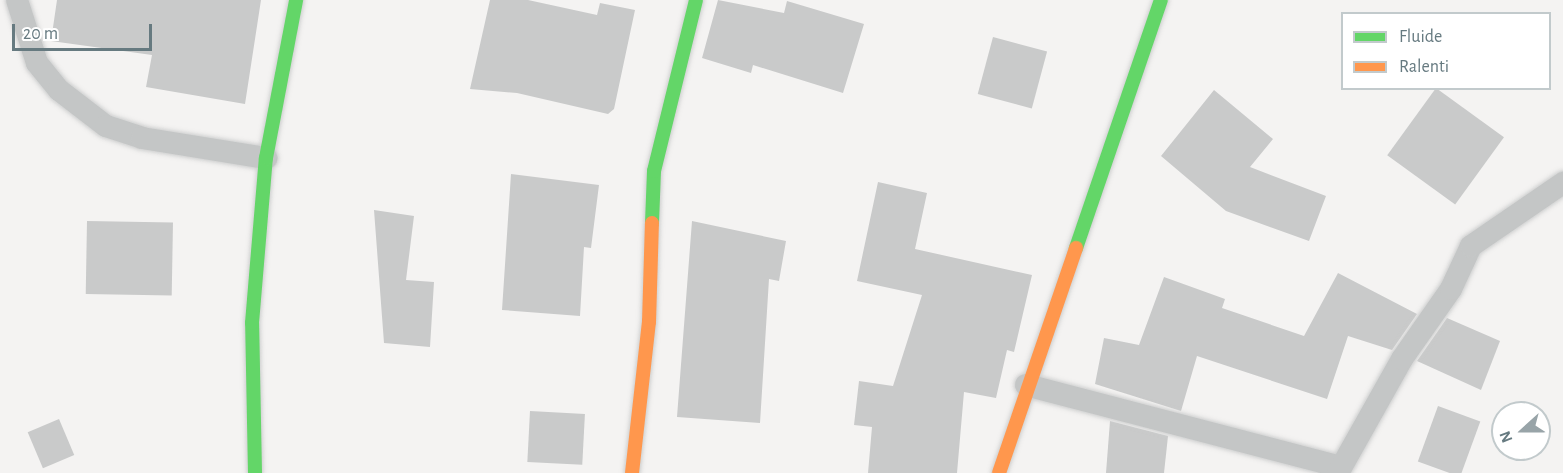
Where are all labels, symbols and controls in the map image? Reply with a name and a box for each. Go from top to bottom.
scale bar [15,12,154,50]
legend [1341,12,1551,90]
text: 20 m [23,25,58,43]
text: Fluide [1399,28,1442,46]
text: Ralenti [1399,58,1449,76]
north arrow [1491,401,1551,461]
text: N [1497,429,1516,445]

